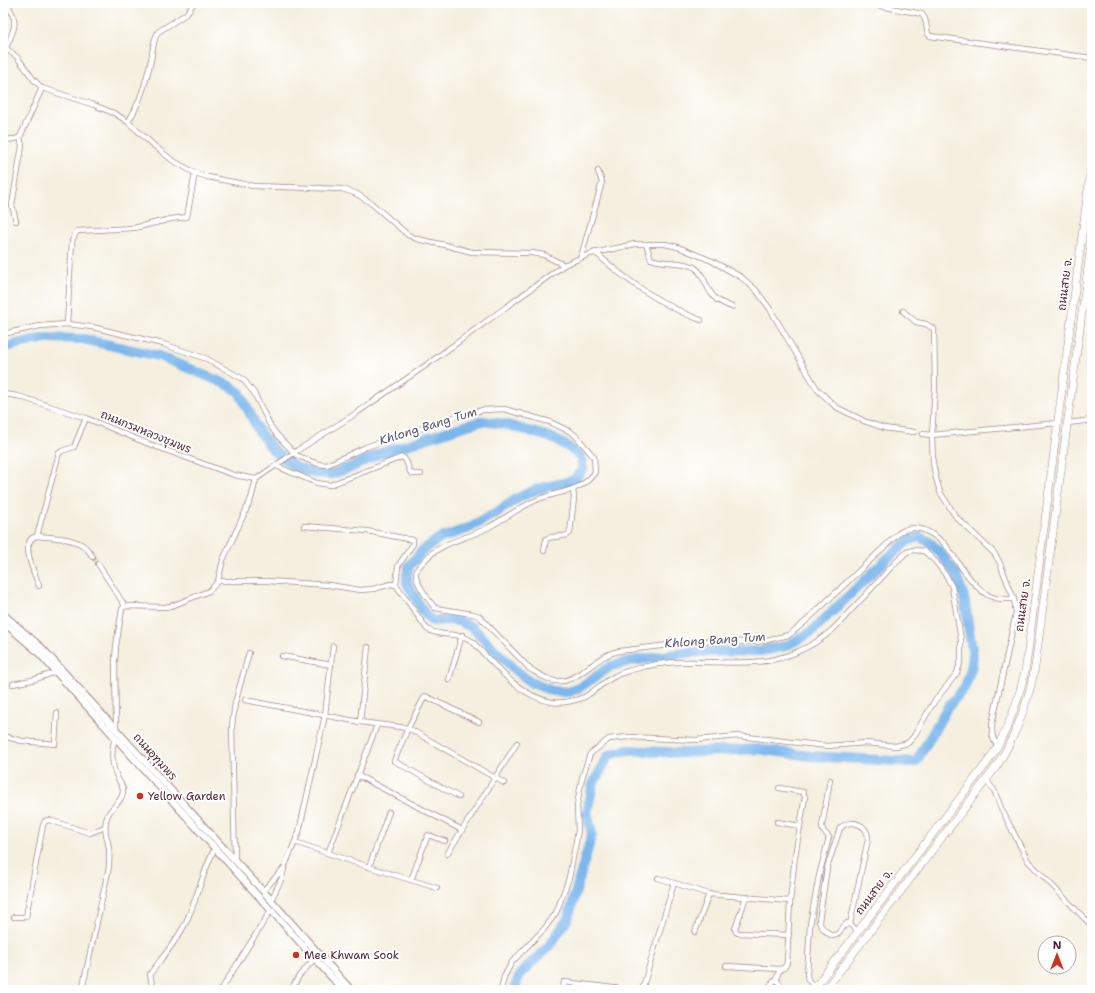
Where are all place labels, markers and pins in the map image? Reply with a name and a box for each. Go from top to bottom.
place label: Yellow Garden [148,789,226,804]
marker: Yellow Garden [135,791,145,801]
place label: Mee Khwam Sook [304,948,399,963]
marker: Mee Khwam Sook [291,950,301,960]

